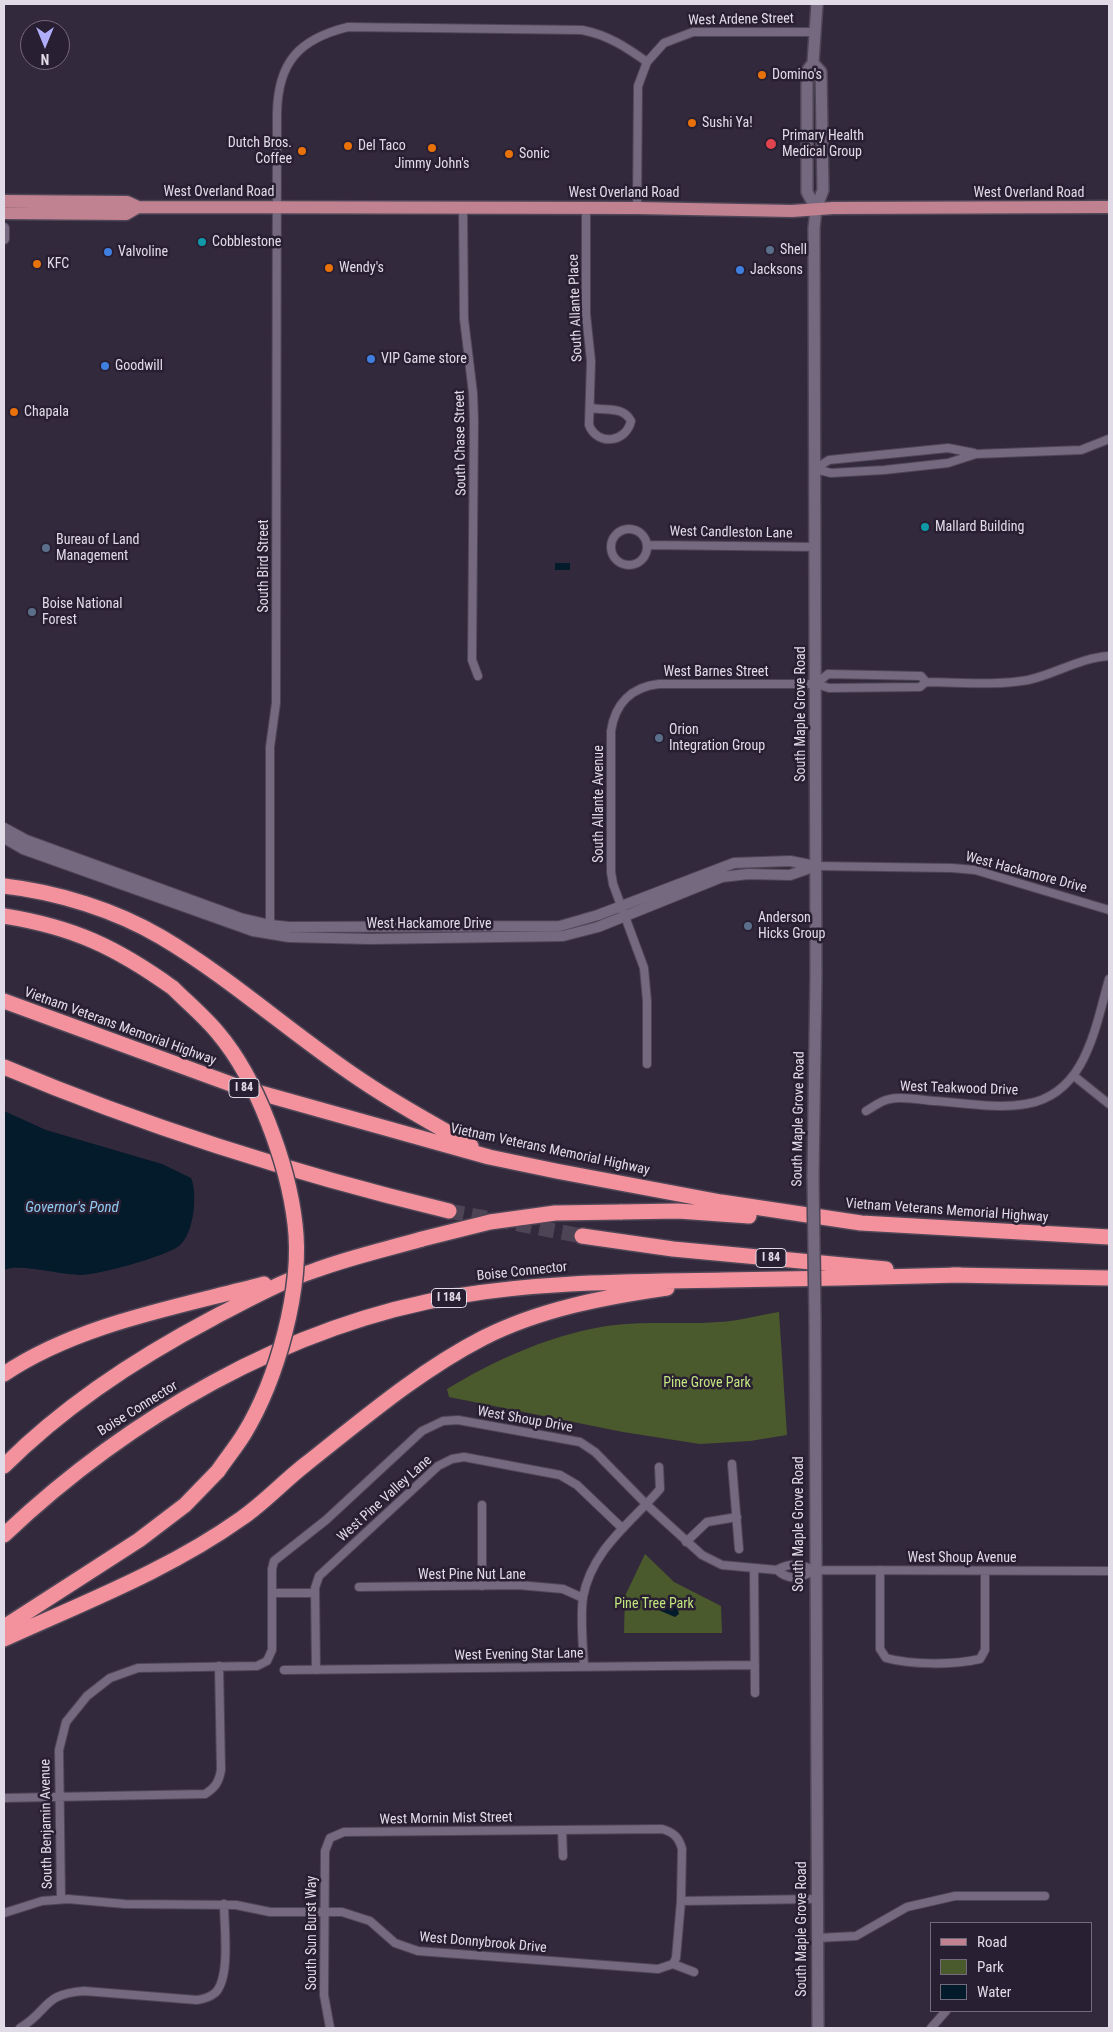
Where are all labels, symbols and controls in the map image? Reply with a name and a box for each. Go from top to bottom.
street label: West Ardene Street [688,11,794,29]
north arrow [20,20,70,70]
text: N [41,51,49,67]
place label: Domino's [772,67,822,83]
marker: Domino's [756,69,768,81]
place label: Sushi Ya! [702,115,753,131]
marker: Sushi Ya! [686,117,698,129]
place label: Primary Health Medical Group [782,128,864,160]
place label: Dutch Bros. Coffee [228,135,292,168]
marker: Primary Health Medical Group [764,137,778,151]
place label: Del Taco [358,138,406,154]
marker: Del Taco [342,140,354,152]
marker: Jimmy John's [426,142,438,154]
marker: Dutch Bros. Coffee [296,145,308,157]
place label: Sonic [519,146,550,162]
marker: Sonic [503,148,515,160]
place label: Jimmy John's [394,156,470,172]
street label: West Overland Road [164,184,274,200]
street label: West Overland Road [569,185,679,201]
street label: West Overland Road [974,185,1084,201]
place label: Cobblestone [212,234,281,250]
marker: Cobblestone [196,236,208,248]
place label: Shell [780,242,807,258]
place label: Valvoline [118,244,168,260]
marker: Shell [764,244,776,256]
marker: Valvoline [102,246,114,258]
street label: South Allante Place [566,254,586,362]
place label: KFC [47,256,69,272]
marker: KFC [31,258,43,270]
place label: Wendy's [339,260,384,276]
marker: Wendy's [323,262,335,274]
place label: Jacksons [750,262,803,278]
marker: Jacksons [734,264,746,276]
place label: VIP Game store [381,351,467,367]
marker: VIP Game store [365,353,377,365]
place label: Goodwill [115,358,163,374]
marker: Goodwill [99,360,111,372]
street label: South Chase Street [452,390,470,496]
place label: Chapala [24,404,69,420]
marker: Chapala [8,406,20,418]
street label: South Bird Street [256,519,272,613]
place label: Mallard Building [935,519,1024,535]
marker: Mallard Building [919,521,931,533]
street label: West Candleston Lane [669,524,793,542]
place label: Bureau of Land Management [56,532,140,564]
marker: Bureau of Land Management [40,542,52,554]
place label: Boise National Forest [42,596,123,628]
marker: Boise National Forest [26,606,38,618]
street label: South Maple Grove Road [793,646,809,782]
street label: West Barnes Street [663,664,769,680]
place label: Orion Integration Group [669,722,765,754]
marker: Orion Integration Group [653,732,665,744]
street label: South Allante Avenue [591,745,607,863]
street label: West Hackamore Drive [963,849,1089,897]
place label: Anderson Hicks Group [758,910,825,942]
street label: West Hackamore Drive [366,916,492,932]
marker: Anderson Hicks Group [742,920,754,932]
street label: Vietnam Veterans Memorial Highway [22,984,218,1070]
street label: South Maple Grove Road [789,1051,809,1187]
road number: I 84 [229,1078,259,1098]
street label: West Teakwood Drive [900,1079,1018,1099]
street label: Vietnam Veterans Memorial Highway [449,1121,651,1179]
street label: Vietnam Veterans Memorial Highway [845,1196,1049,1226]
water label: Governor's Pond [25,1199,119,1217]
road number: I 84 [756,1248,786,1268]
street label: Boise Connector [476,1259,568,1285]
road number: I 184 [432,1289,466,1308]
park label: Pine Grove Park [663,1375,751,1391]
street label: Boise Connector [95,1378,181,1440]
street label: West Shoup Drive [476,1403,574,1437]
street label: West Pine Valley Lane [334,1452,436,1546]
street label: South Maple Grove Road [791,1456,807,1592]
street label: West Shoup Avenue [908,1550,1016,1566]
street label: West Pine Nut Lane [418,1567,526,1583]
park label: Pine Tree Park [614,1596,694,1612]
street label: West Evening Star Lane [454,1645,584,1665]
street label: South Benjamin Avenue [37,1759,57,1889]
street label: West Mornin Mist Street [379,1809,513,1829]
street label: South Maple Grove Road [794,1861,810,1997]
street label: South Sun Burst Way [304,1876,320,1990]
legend [930,1922,1093,2012]
street label: West Donnybrook Drive [419,1929,547,1957]
text: Road [977,1933,1007,1951]
text: Park [977,1958,1004,1976]
text: Water [977,1983,1011,2001]

